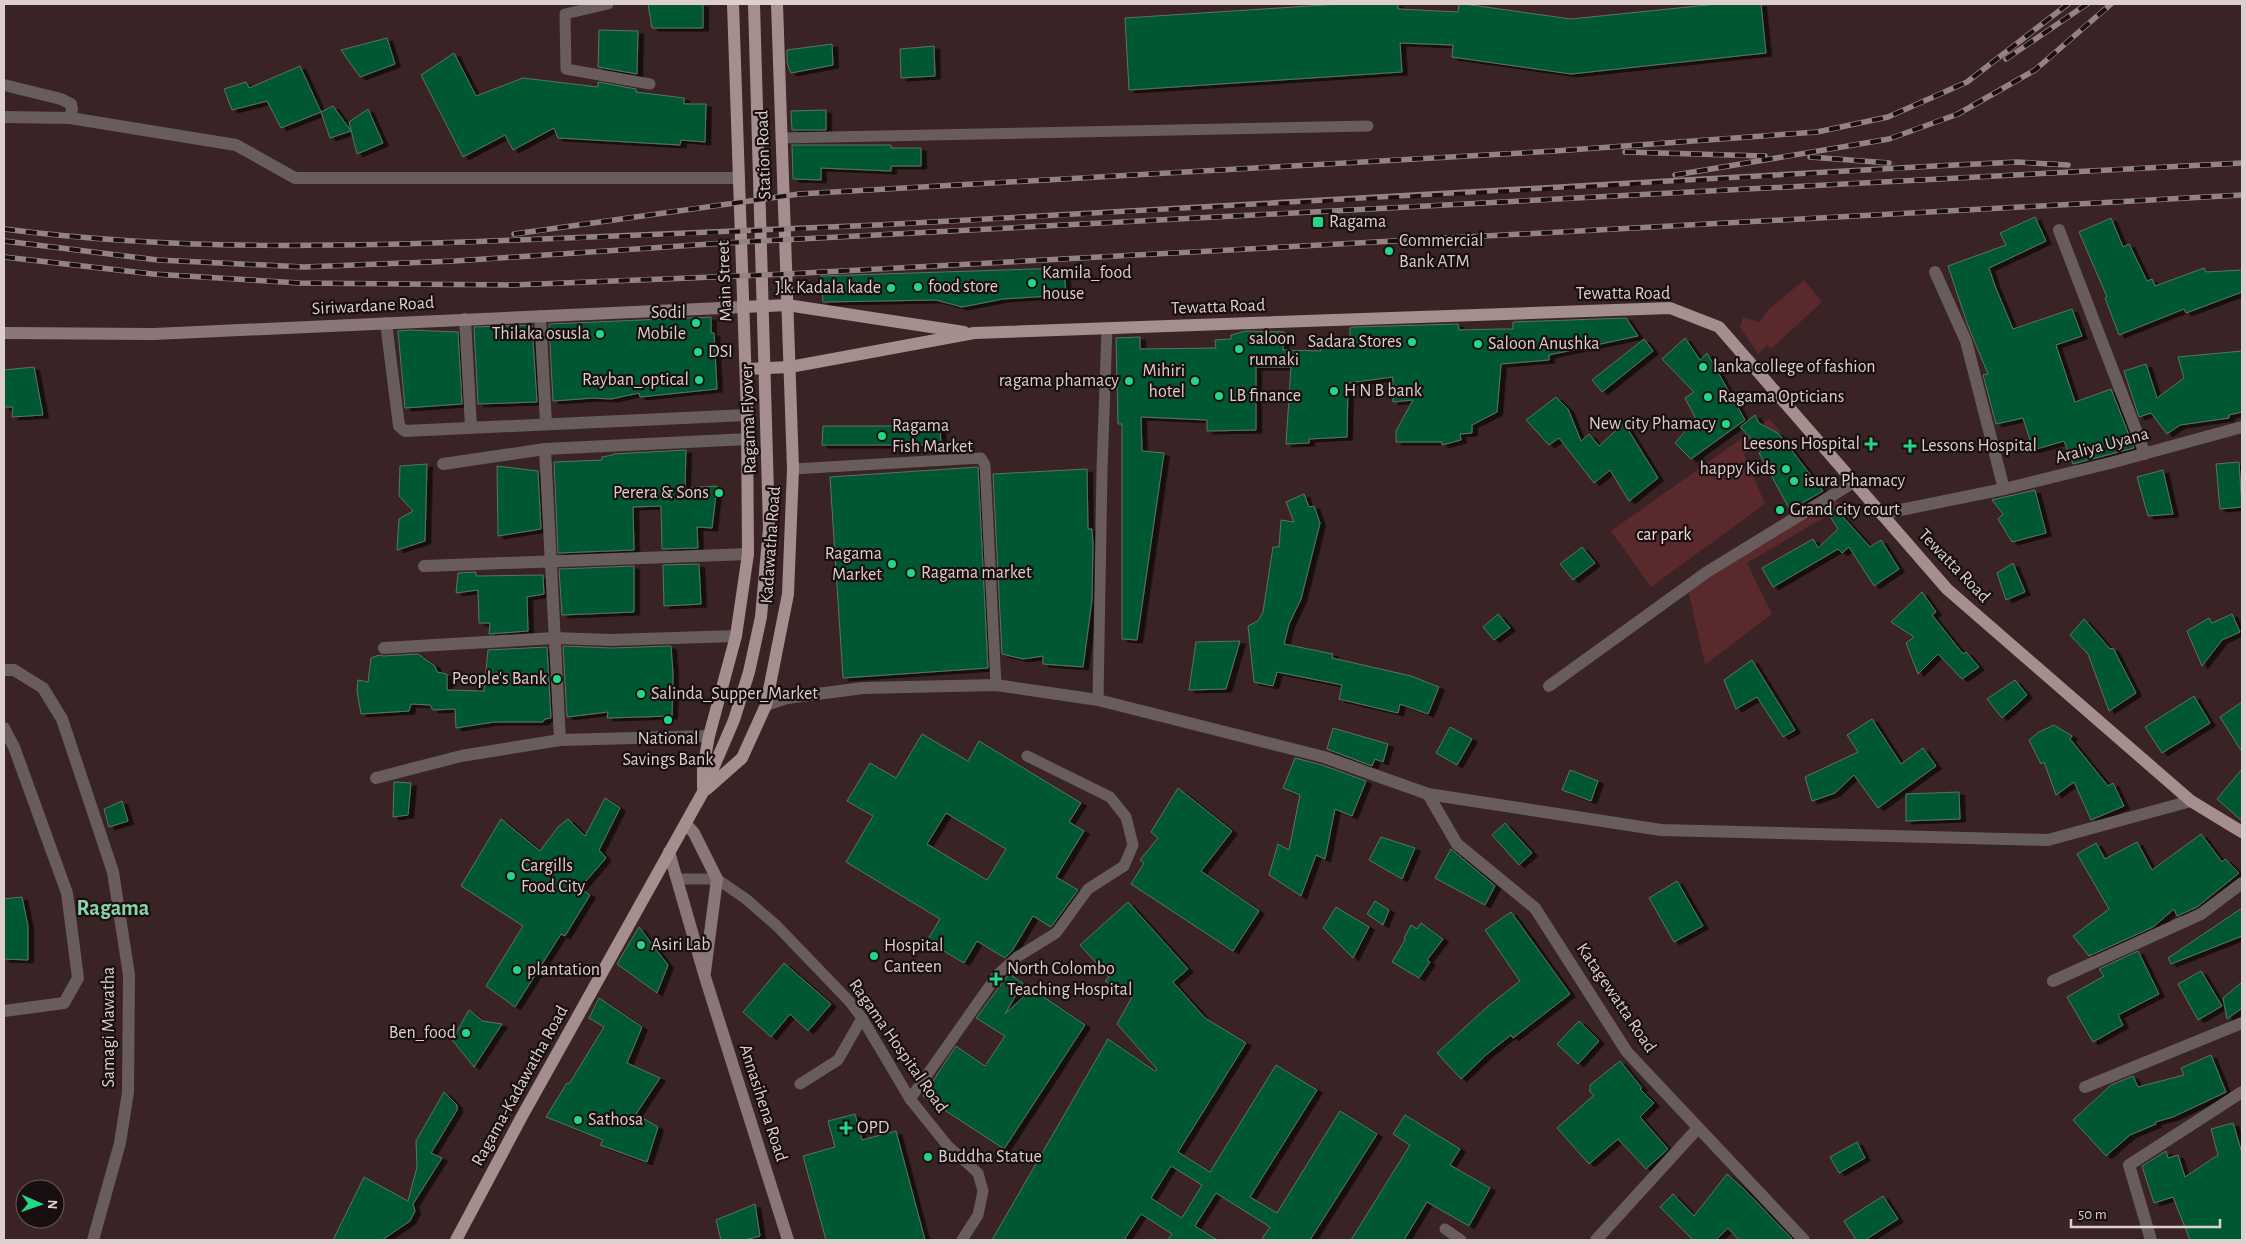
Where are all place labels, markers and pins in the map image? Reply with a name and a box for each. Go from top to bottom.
place label: Ragama [1329,213,1386,231]
marker: Ragama [1311,215,1325,229]
place label: Commercial Bank ATM [1399,232,1483,271]
marker: Commercial Bank ATM [1383,245,1395,257]
place label: Kamila_food house [1042,264,1132,303]
marker: Kamila_food house [1026,277,1038,289]
place label: food store [928,278,998,296]
place label: J.k.Kadala kade [775,279,881,297]
marker: food store [912,281,924,293]
marker: J.k.Kadala kade [885,282,897,294]
place label: Sodil Mobile [637,304,686,343]
marker: Sodil Mobile [690,317,702,329]
place label: Thilaka osusla [492,325,590,343]
marker: Thilaka osusla [594,328,606,340]
place label: saloon rumaki [1249,330,1299,369]
place label: Sadara Stores [1308,333,1402,351]
place label: Saloon Anushka [1488,335,1600,353]
marker: Sadara Stores [1406,336,1418,348]
marker: Saloon Anushka [1472,338,1484,350]
place label: DSI [708,343,733,361]
marker: saloon rumaki [1233,343,1245,355]
marker: DSI [692,346,704,358]
place label: lanka college of fashion [1713,358,1876,376]
marker: lanka college of fashion [1697,361,1709,373]
place label: Mihiri hotel [1143,362,1185,401]
place label: Rayban_optical [582,371,689,389]
place label: ragama phamacy [999,372,1119,390]
marker: Rayban_optical [693,374,705,386]
marker: ragama phamacy [1123,375,1135,387]
marker: Mihiri hotel [1189,375,1201,387]
place label: H N B bank [1344,382,1423,400]
marker: H N B bank [1328,385,1340,397]
place label: LB finance [1229,387,1301,405]
place label: Ragama Opticians [1718,388,1844,406]
marker: LB finance [1213,390,1225,402]
marker: Ragama Opticians [1702,391,1714,403]
place label: New city Phamacy [1589,415,1716,433]
place label: Ragama Fish Market [892,417,973,456]
marker: New city Phamacy [1720,418,1732,430]
marker: Ragama Fish Market [876,430,888,442]
place label: Leesons Hospital [1742,435,1860,453]
marker: Leesons Hospital [1864,437,1878,451]
place label: Lessons Hospital [1921,437,2037,455]
marker: Lessons Hospital [1903,439,1917,453]
place label: happy Kids [1699,460,1776,478]
marker: happy Kids [1780,463,1792,475]
place label: isura Phamacy [1804,472,1905,490]
marker: isura Phamacy [1788,475,1800,487]
place label: Perera & Sons [613,484,709,502]
marker: Perera & Sons [713,487,725,499]
place label: Grand city court [1790,501,1900,519]
marker: Grand city court [1774,504,1786,516]
place label: Ragama Market [825,545,882,584]
marker: Ragama Market [886,558,898,570]
place label: Ragama market [921,564,1032,582]
marker: Ragama market [905,567,917,579]
place label: People's Bank [452,670,548,688]
marker: People's Bank [551,673,563,685]
place label: Salinda_Supper_Market [651,685,818,703]
marker: Salinda_Supper_Market [635,688,647,700]
marker: National Savings Bank [662,714,674,726]
place label: National Savings Bank [622,730,714,769]
place label: Cargills Food City [521,857,586,896]
marker: Cargills Food City [505,870,517,882]
place label: Asiri Lab [651,936,711,954]
place label: Hospital Canteen [884,937,943,976]
marker: Asiri Lab [635,939,647,951]
marker: Hospital Canteen [868,950,880,962]
place label: North Colombo Teaching Hospital [1007,960,1132,999]
place label: plantation [527,961,600,979]
marker: plantation [511,964,523,976]
marker: North Colombo Teaching Hospital [989,972,1003,986]
place label: Ben_food [389,1024,456,1042]
marker: Ben_food [460,1027,472,1039]
place label: Sathosa [588,1111,643,1129]
marker: Sathosa [572,1114,584,1126]
place label: OPD [857,1119,889,1137]
marker: OPD [839,1121,853,1135]
place label: Buddha Statue [938,1148,1042,1166]
marker: Buddha Statue [922,1151,934,1163]

